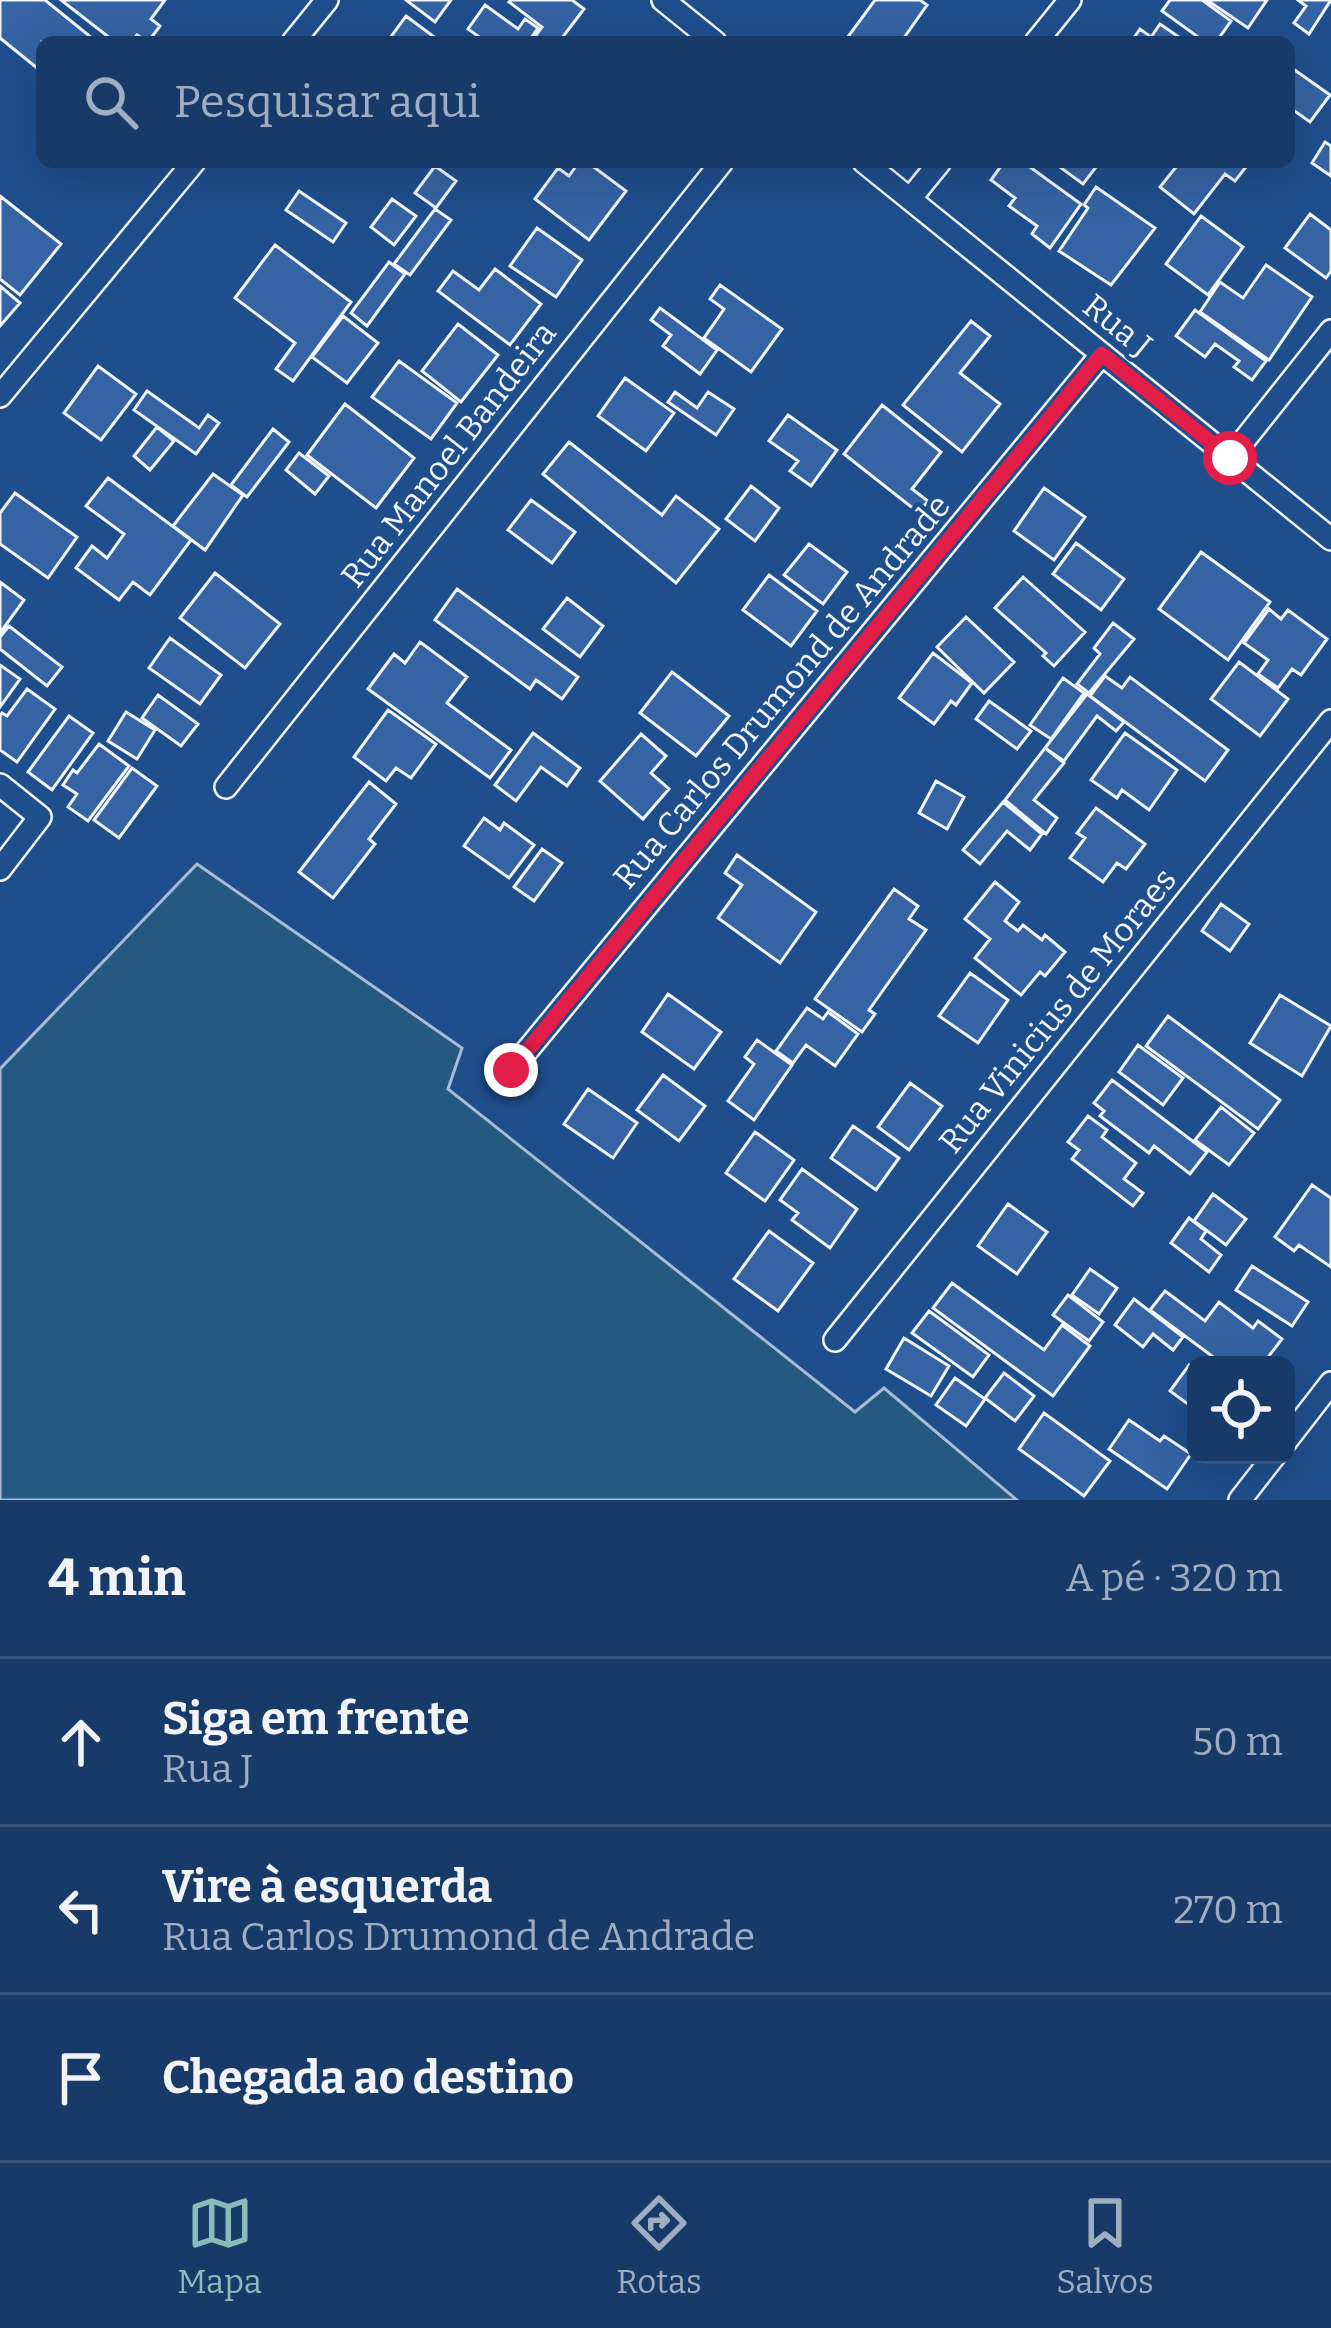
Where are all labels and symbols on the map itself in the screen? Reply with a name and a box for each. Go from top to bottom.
street label: Rua J [1075,286,1160,366]
street label: Rua Manoel Bandeira [333,314,565,595]
route start [1203,431,1257,485]
street label: Rua Carlos Drumond de Andrade [605,487,958,897]
street label: Rua Vinicius de Moraes [931,860,1185,1161]
route end [484,1043,538,1097]

